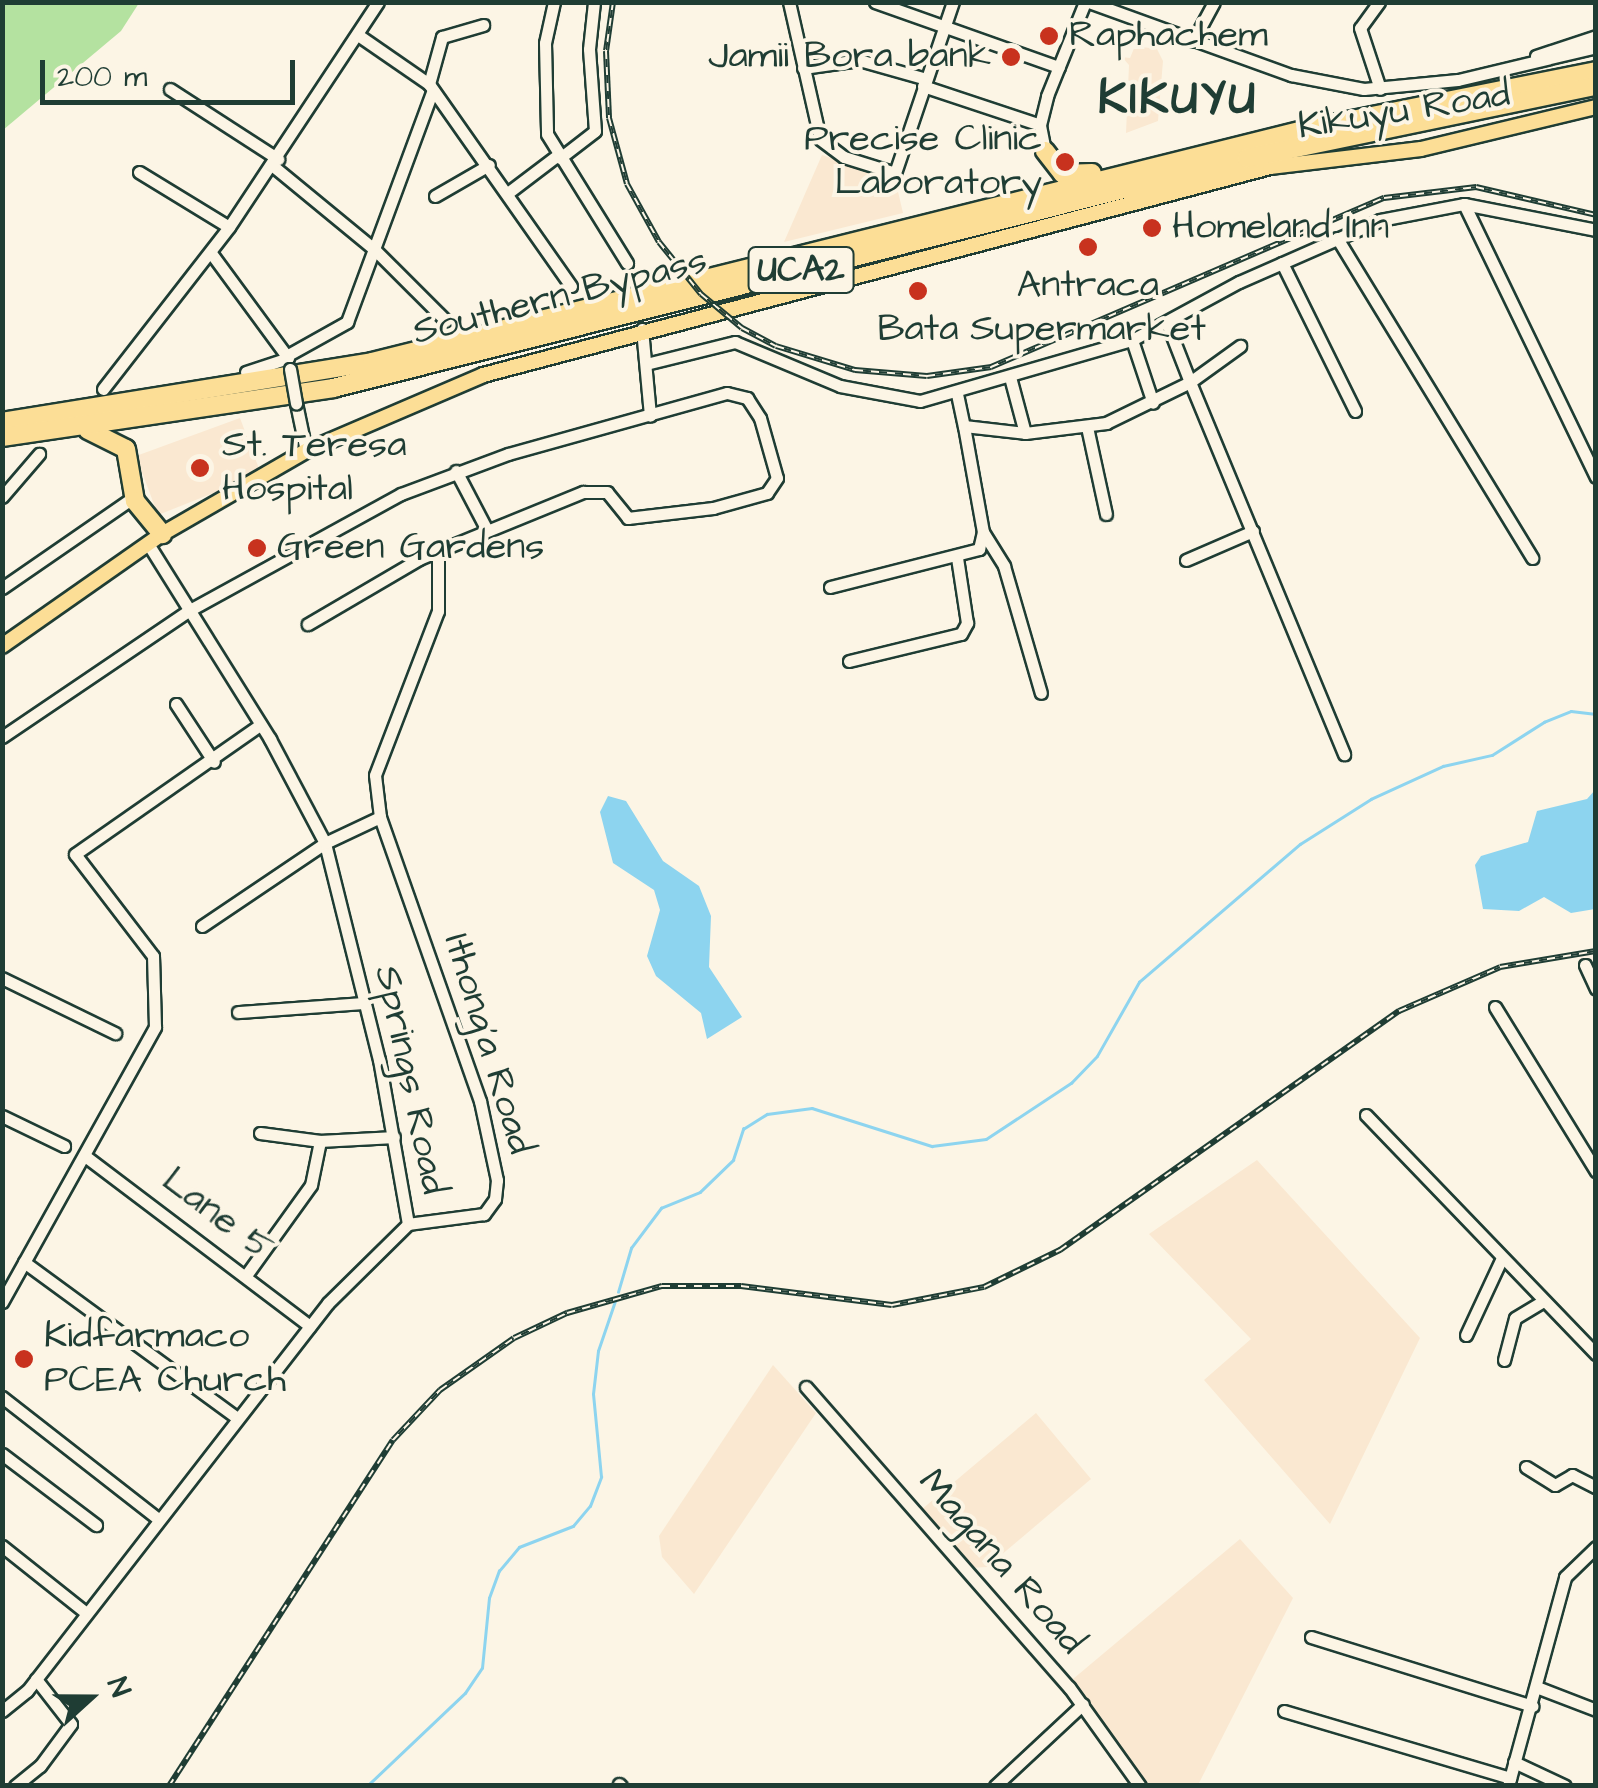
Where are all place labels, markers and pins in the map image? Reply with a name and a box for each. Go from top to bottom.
place label: Raphachem [1069,13,1268,59]
marker: Raphachem [1038,25,1060,47]
place label: Jamii Bora bank [708,34,991,80]
marker: Jamii Bora bank [1000,46,1022,68]
place label: Precise Clinic Laboratory [804,117,1042,206]
marker: Precise Clinic Laboratory [1052,149,1078,175]
place label: Homeland Inn [1172,205,1389,251]
marker: Homeland Inn [1141,217,1163,239]
marker: Antraca Supermarket [1077,236,1099,258]
place label: Antraca Supermarket [970,263,1206,352]
marker: Bata [907,280,929,302]
place label: Bata [877,307,959,353]
place label: St. Teresa Hospital [222,423,407,512]
marker: St. Teresa Hospital [187,455,213,481]
place label: Green Gardens [277,525,544,571]
marker: Green Gardens [246,537,268,559]
place label: Kidfarmaco PCEA Church [44,1314,286,1404]
marker: Kidfarmaco PCEA Church [13,1348,35,1370]

